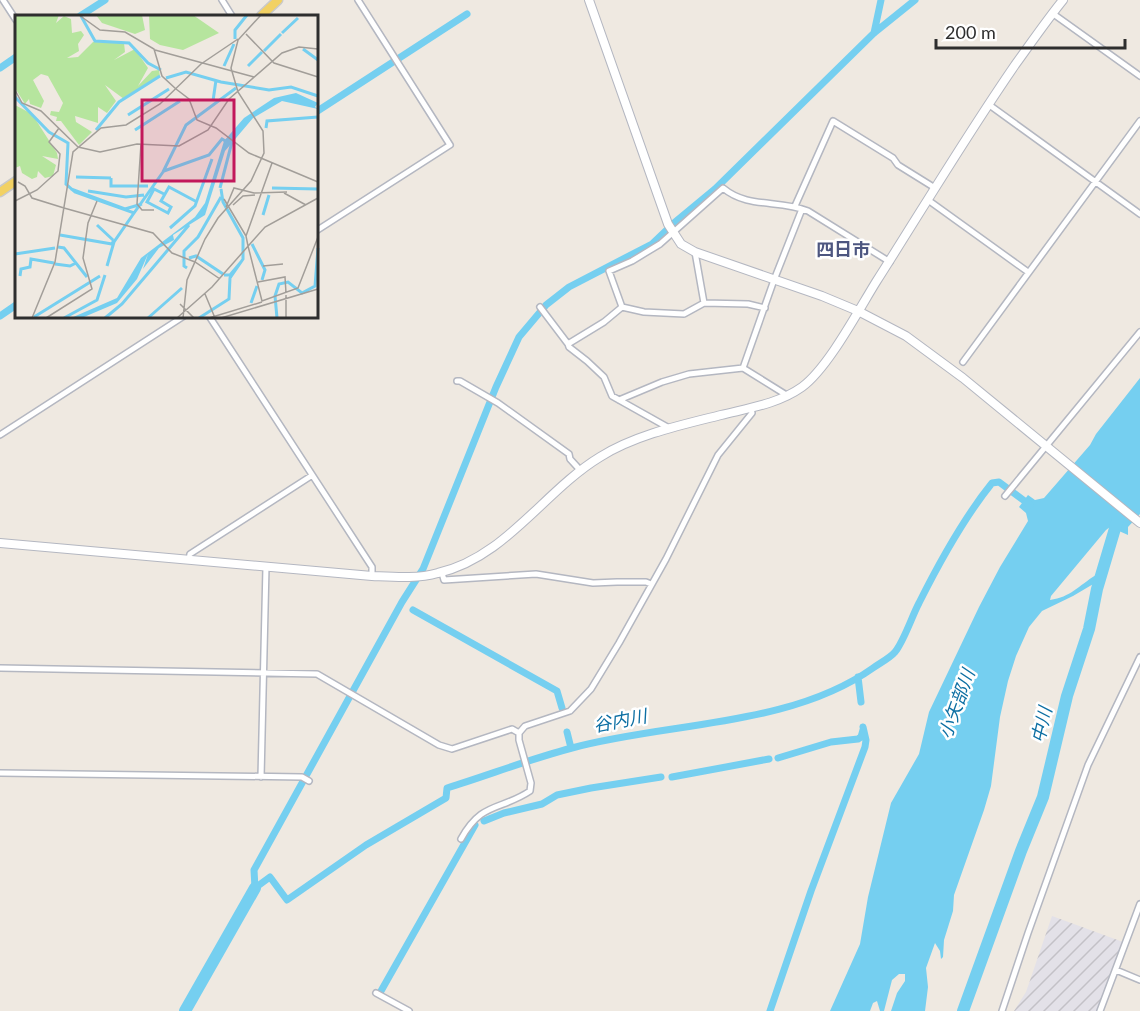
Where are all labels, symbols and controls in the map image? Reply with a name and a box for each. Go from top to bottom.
scale bar [936,12,1125,50]
inset map [15,15,318,318]
text: 200 m [945,21,996,43]
district label: 四日市 [816,238,870,260]
water label: 小矢部川 [933,664,979,741]
water label: 中川 [1026,703,1056,745]
water label: 谷内川 [591,704,650,736]

